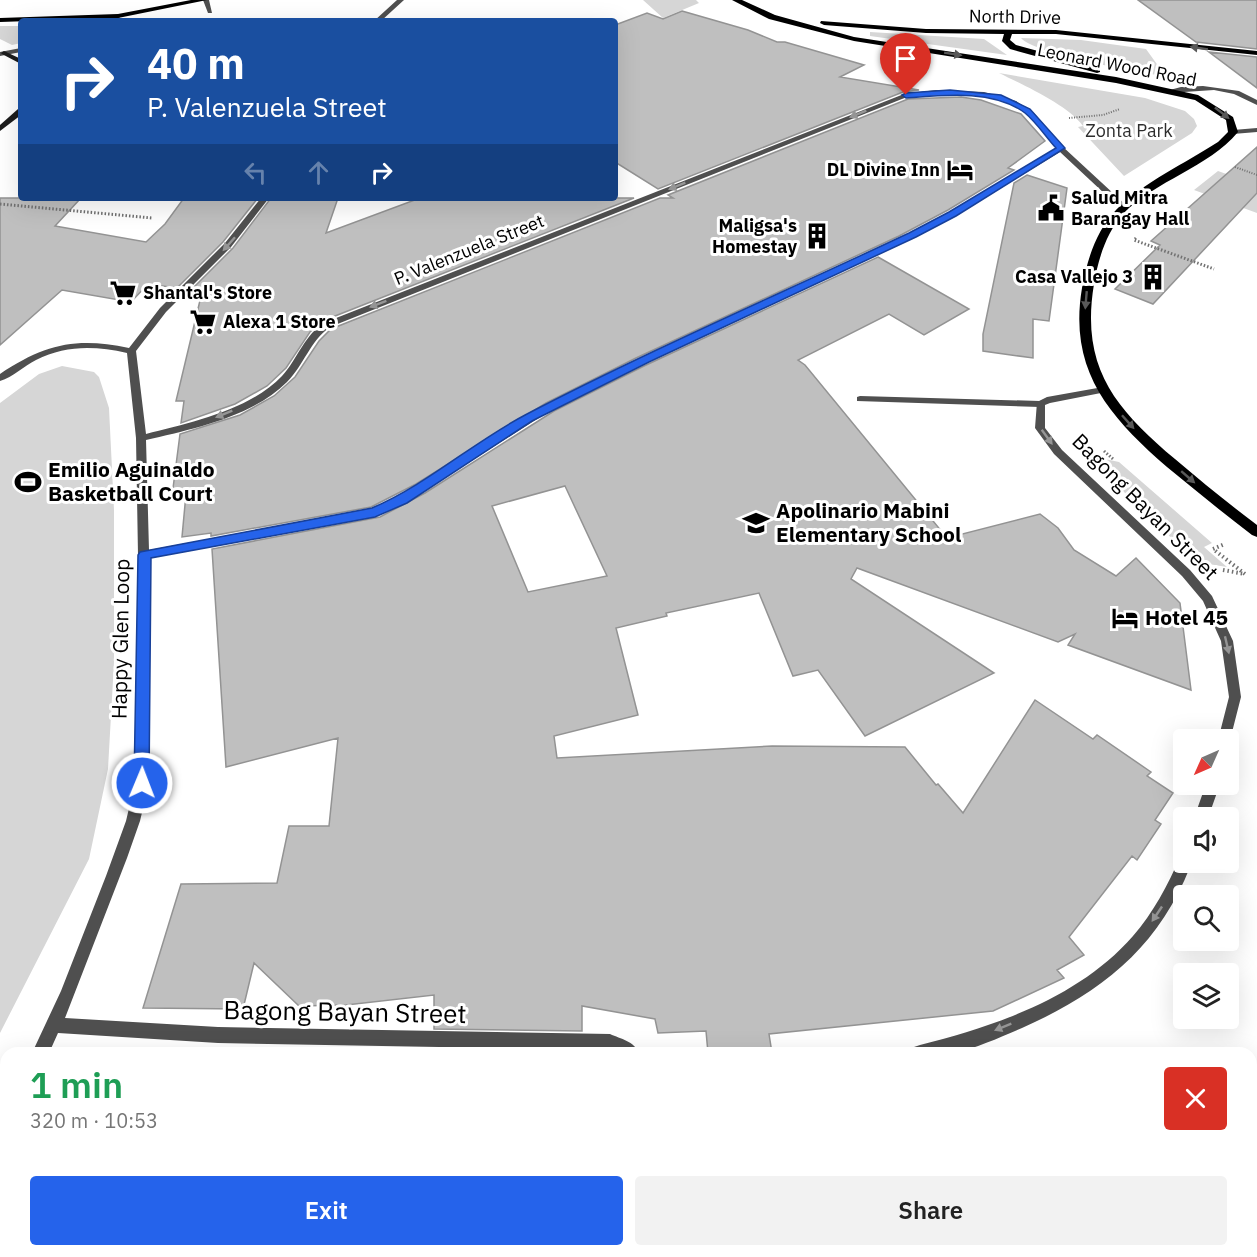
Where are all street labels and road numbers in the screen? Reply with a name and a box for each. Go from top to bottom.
street label: North Drive [969,4,1061,29]
street label: Leonard Wood Road [1035,38,1199,91]
street label: P. Valenzuela Street [390,209,547,290]
street label: Bagong Bayan Street [1066,427,1225,586]
street label: Happy Glen Loop [105,559,135,719]
street label: Bagong Bayan Street [223,992,467,1030]

